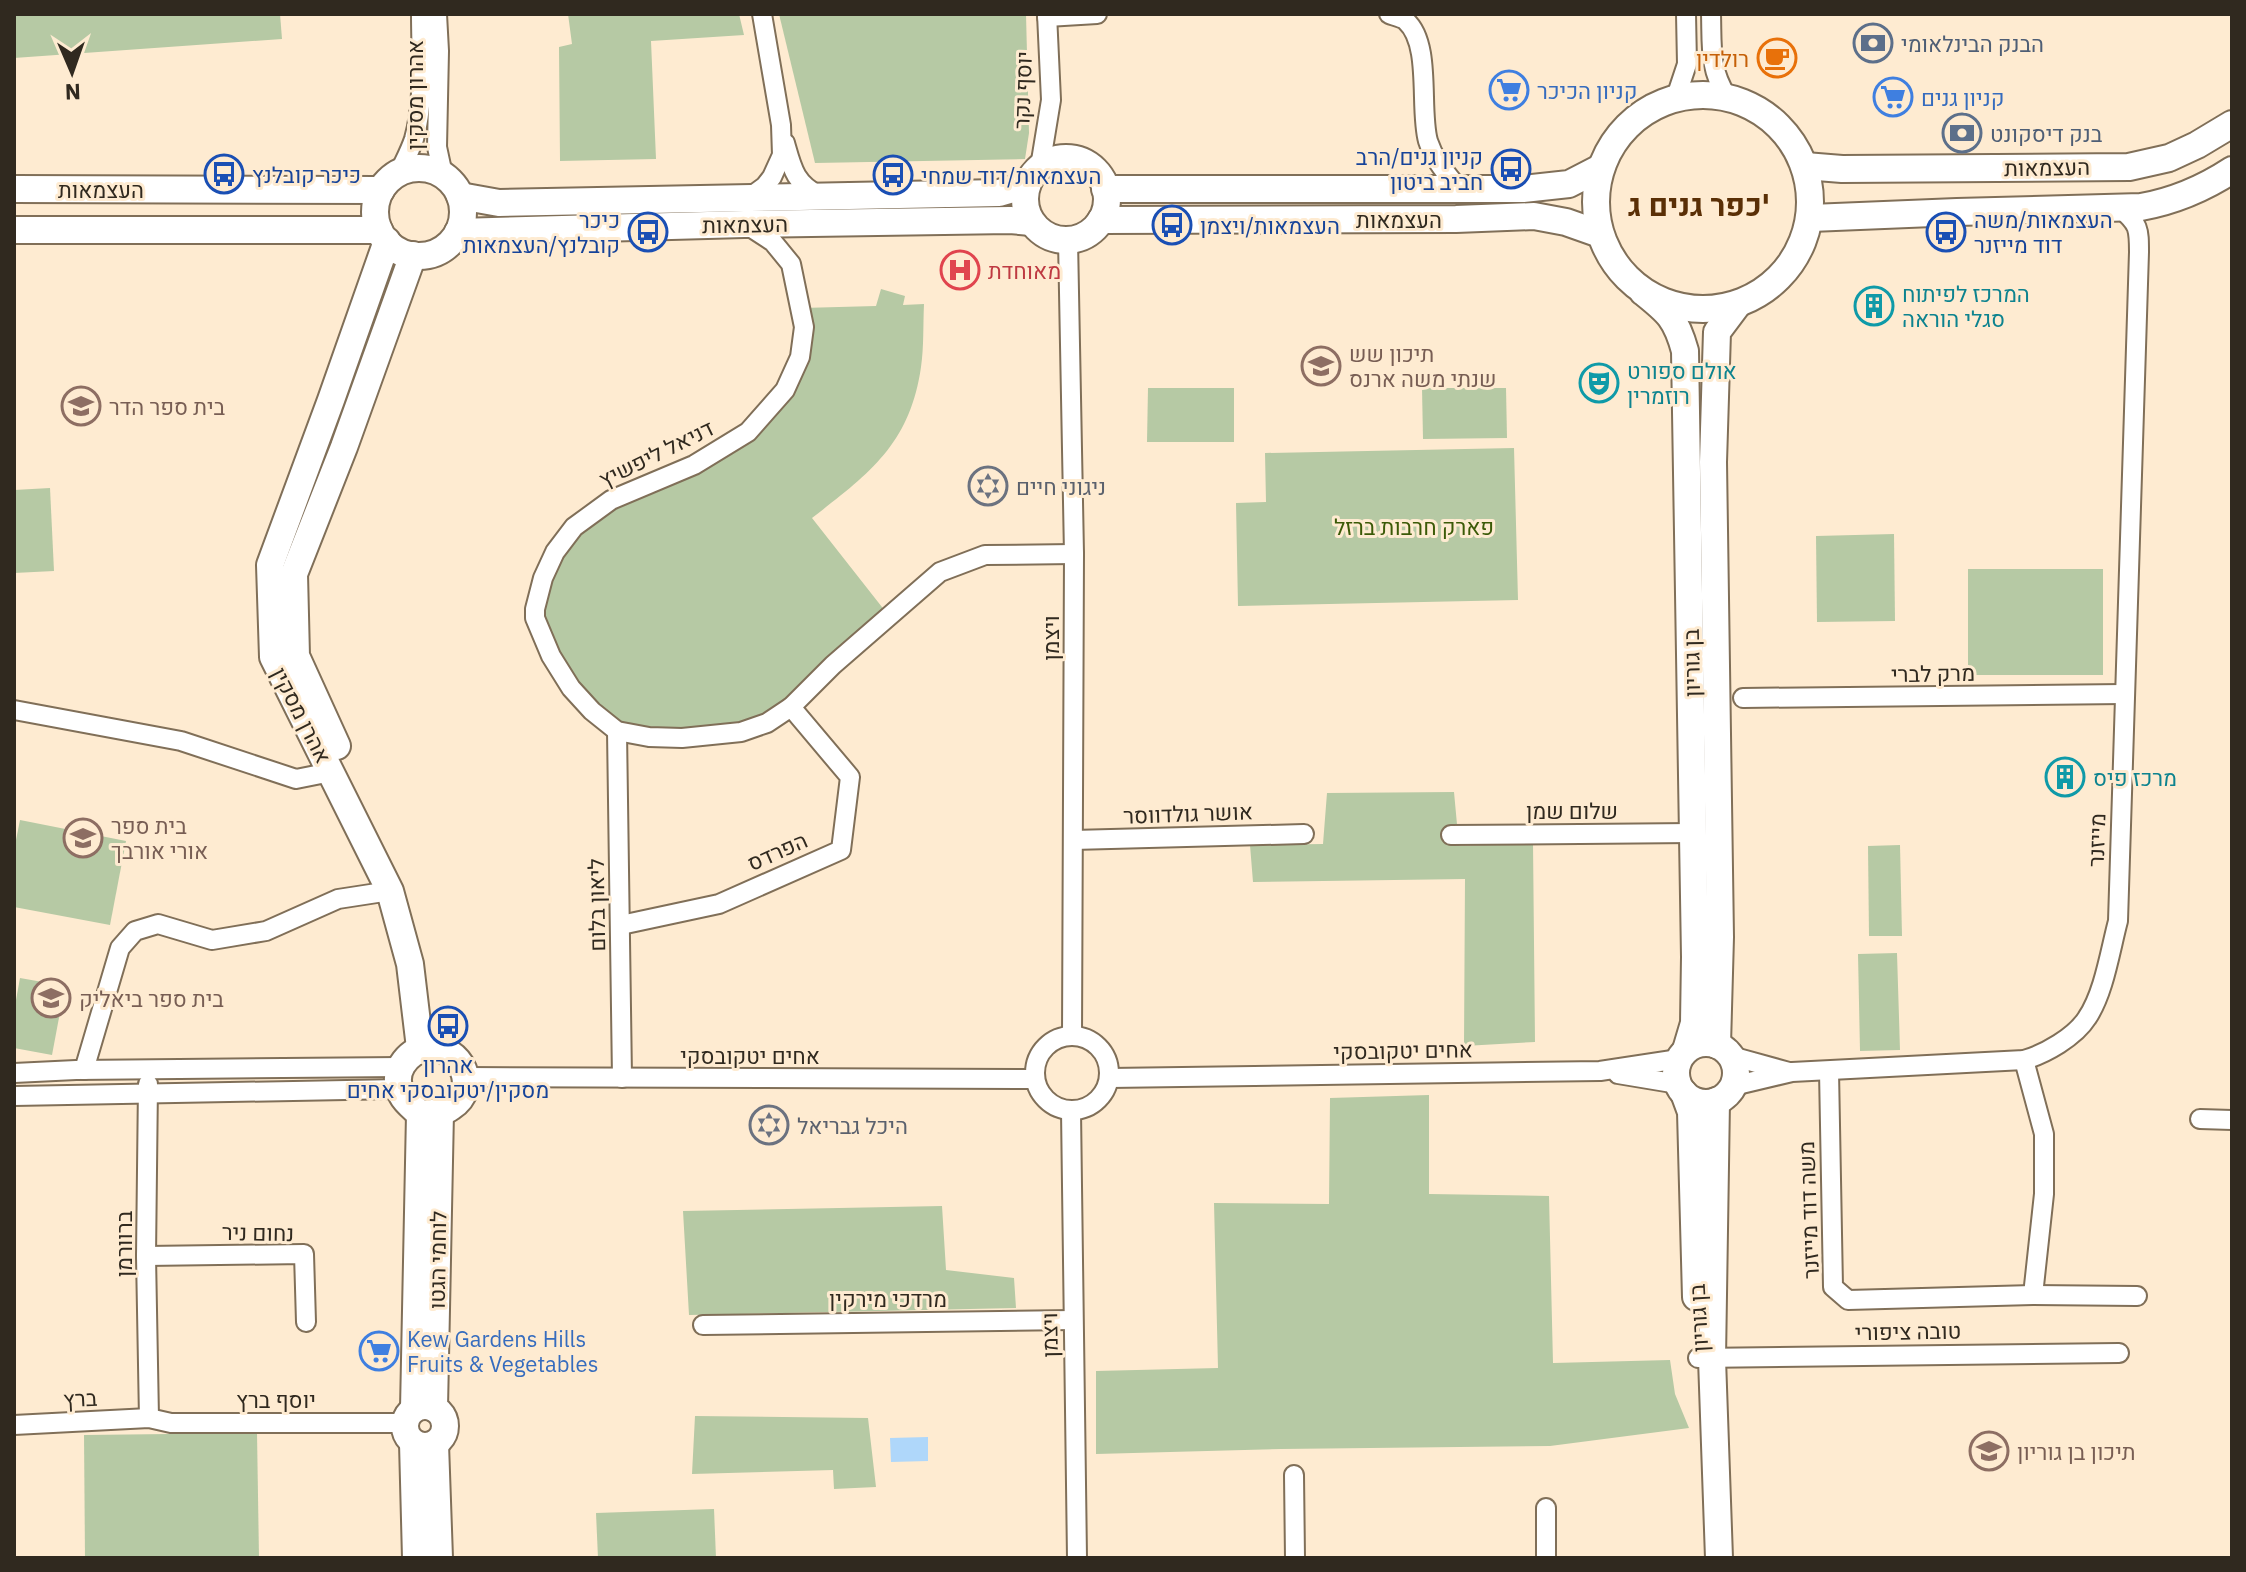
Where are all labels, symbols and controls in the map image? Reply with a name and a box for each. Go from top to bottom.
bank icon: הבנק הבינלאומי [1852,22,1894,64]
place label: הבנק הבינלאומי [1901,29,2044,58]
north arrow [32,32,112,112]
cafe icon: רולדין [1756,37,1798,79]
street label: אהרון מסקין [400,40,429,150]
place label: רולדין [1696,44,1749,73]
street label: יוסף נקר [1006,51,1038,129]
supermarket icon: קניון הכיכר [1488,69,1530,111]
place label: קניון הכיכר [1537,76,1637,105]
supermarket icon: קניון גנים [1872,76,1914,118]
text: N [64,78,81,107]
place label: קניון גנים [1921,83,2004,112]
bank icon: בנק דיסקונט [1941,112,1983,154]
place label: בנק דיסקונט [1990,119,2103,148]
place label: קניון גנים/הרב חביב ביטון [1356,142,1483,196]
bus stop icon: קניון גנים/הרב חביב ביטון [1490,148,1532,190]
street label: העצמאות [2004,152,2090,182]
bus stop icon: כיכר קובלנץ [203,153,245,195]
bus stop icon: העצמאות/דוד שמחי [872,154,914,196]
place label: כיכר קובלנץ [252,160,361,189]
place label: העצמאות/דוד שמחי [921,161,1101,190]
street label: העצמאות [58,175,144,204]
district label: כפר גנים ג' [1628,185,1770,224]
bus stop icon: העצמאות/ויצמן [1151,204,1193,246]
place label: כיכר קובלנץ/העצמאות [463,205,620,259]
street label: העצמאות [1356,205,1442,234]
place label: העצמאות/משה דוד מייזנר [1974,205,2113,259]
street label: העצמאות [702,209,788,239]
bus stop icon: כיכר קובלנץ/העצמאות [627,211,669,253]
place label: העצמאות/ויצמן [1200,211,1340,240]
bus stop icon: העצמאות/משה דוד מייזנר [1925,211,1967,253]
hospital icon: מאוחדת [939,249,981,291]
place label: מאוחדת [988,256,1061,285]
place label: המרכז לפיתוח סגלי הוראה [1902,279,2030,333]
building icon: המרכז לפיתוח סגלי הוראה [1853,285,1895,327]
place label: תיכון שש שנתי משה ארנס [1349,339,1496,393]
school or university icon: תיכון שש שנתי משה ארנס [1300,345,1342,387]
place label: אולם ספורט רוזמרין [1627,356,1737,410]
theatre icon: אולם ספורט רוזמרין [1578,362,1620,404]
school or university icon: בית ספר הדר [60,385,102,427]
place label: בית ספר הדר [109,392,226,421]
street label: דניאל ליפשיץ [594,413,718,493]
synagogue icon: ניגוני חיים [967,465,1009,507]
place label: ניגוני חיים [1016,472,1106,501]
park label: פארק חרבות ברזל [1334,512,1494,541]
street label: ויצמן [1036,615,1065,661]
street label: בן גוריון [1676,628,1706,697]
street label: מרק לברי [1891,658,1975,688]
street label: אהרן מסקין [265,662,339,768]
building icon: מרכז פיס [2044,756,2086,798]
place label: מרכז פיס [2093,763,2177,792]
street label: אושר גולדווסר [1123,796,1253,830]
street label: שלום שמן [1526,796,1618,825]
place label: בית ספר אורי אורבך [111,811,208,865]
street label: מייזנר [2081,813,2111,867]
school or university icon: בית ספר אורי אורבך [62,817,104,859]
street label: הפרדס [742,825,812,877]
street label: ליאון בלום [581,858,611,952]
school or university icon: בית ספר ביאליק [30,977,72,1019]
place label: בית ספר ביאליק [79,984,224,1013]
bus stop icon: אהרון מסקין/יטקובסקי אחים [427,1005,469,1047]
street label: אחים יטקובסקי [1333,1034,1473,1066]
street label: אחים יטקובסקי [680,1041,820,1070]
place label: אהרון מסקין/יטקובסקי אחים [347,1050,549,1104]
synagogue icon: היכל גבריאל [748,1104,790,1146]
place label: היכל גבריאל [797,1111,908,1140]
street label: משה דוד מייזנר [1791,1141,1825,1279]
street label: ברוורמן [109,1210,138,1277]
street label: לוחמי הגטו [422,1211,452,1309]
street label: נחום ניר [222,1217,294,1247]
street label: בן גוריון [1682,1283,1714,1353]
street label: מרדכי מירקין [829,1284,947,1313]
street label: ויצמן [1034,1312,1064,1358]
street label: טובה ציפורי [1855,1316,1961,1346]
place label: Kew Gardens Hills Fruits & Vegetables [407,1324,598,1378]
supermarket icon: Kew Gardens Hills Fruits & Vegetables [358,1330,400,1372]
street label: ברץ [62,1383,98,1413]
street label: יוסף ברץ [236,1385,316,1414]
school or university icon: תיכון בן גוריון [1968,1430,2010,1472]
place label: תיכון בן גוריון [2017,1437,2136,1466]

